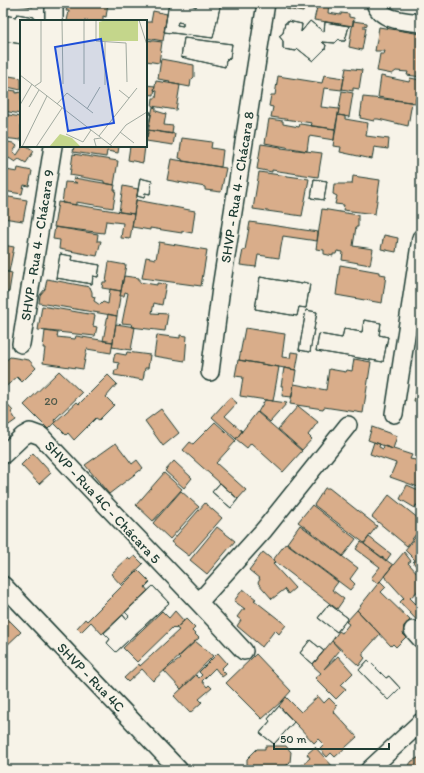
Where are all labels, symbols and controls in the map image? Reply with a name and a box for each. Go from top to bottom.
inset map [20,20,147,147]
street label: SHVP - Rua 4 - Chácara 8 [217,110,258,264]
street label: SHVP - Rua 4 - Chácara 9 [17,168,58,322]
house number: 20 [44,394,58,408]
street label: SHVP - Rua 4C - Chácara 5 [41,437,164,567]
street label: SHVP - Rua 4C [53,639,128,715]
scale bar [274,725,389,751]
text: 50 m [280,732,306,746]

